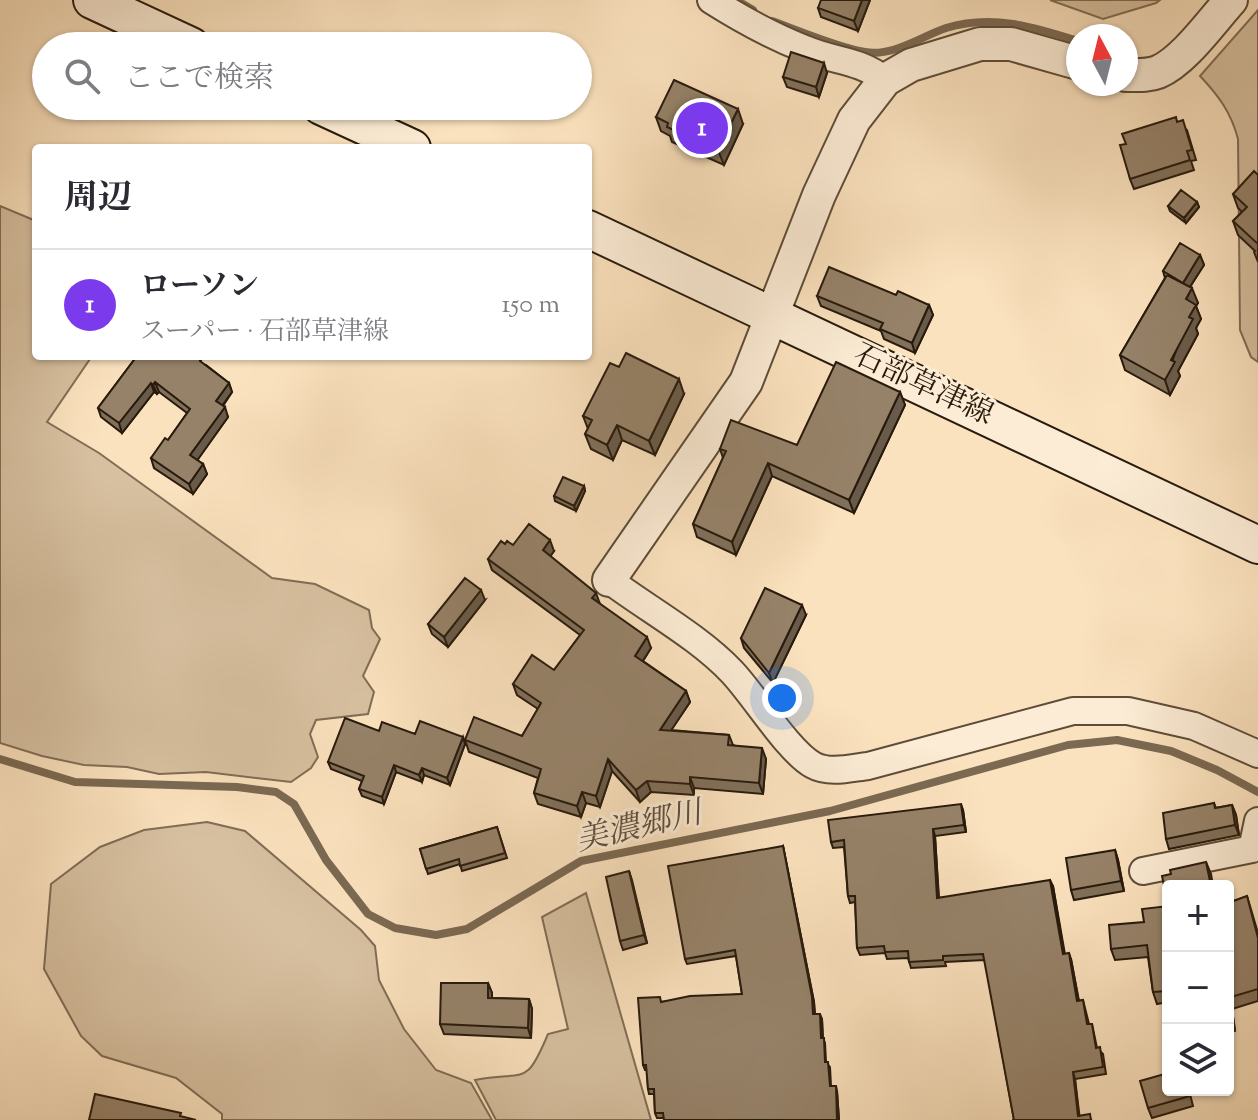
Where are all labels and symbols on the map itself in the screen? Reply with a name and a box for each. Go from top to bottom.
north arrow [1066,24,1138,96]
pin: 1 [676,98,728,158]
street label: 石部草津線 [846,335,1000,437]
your location [762,678,802,718]
water label: 美濃郷川 [571,791,709,865]

